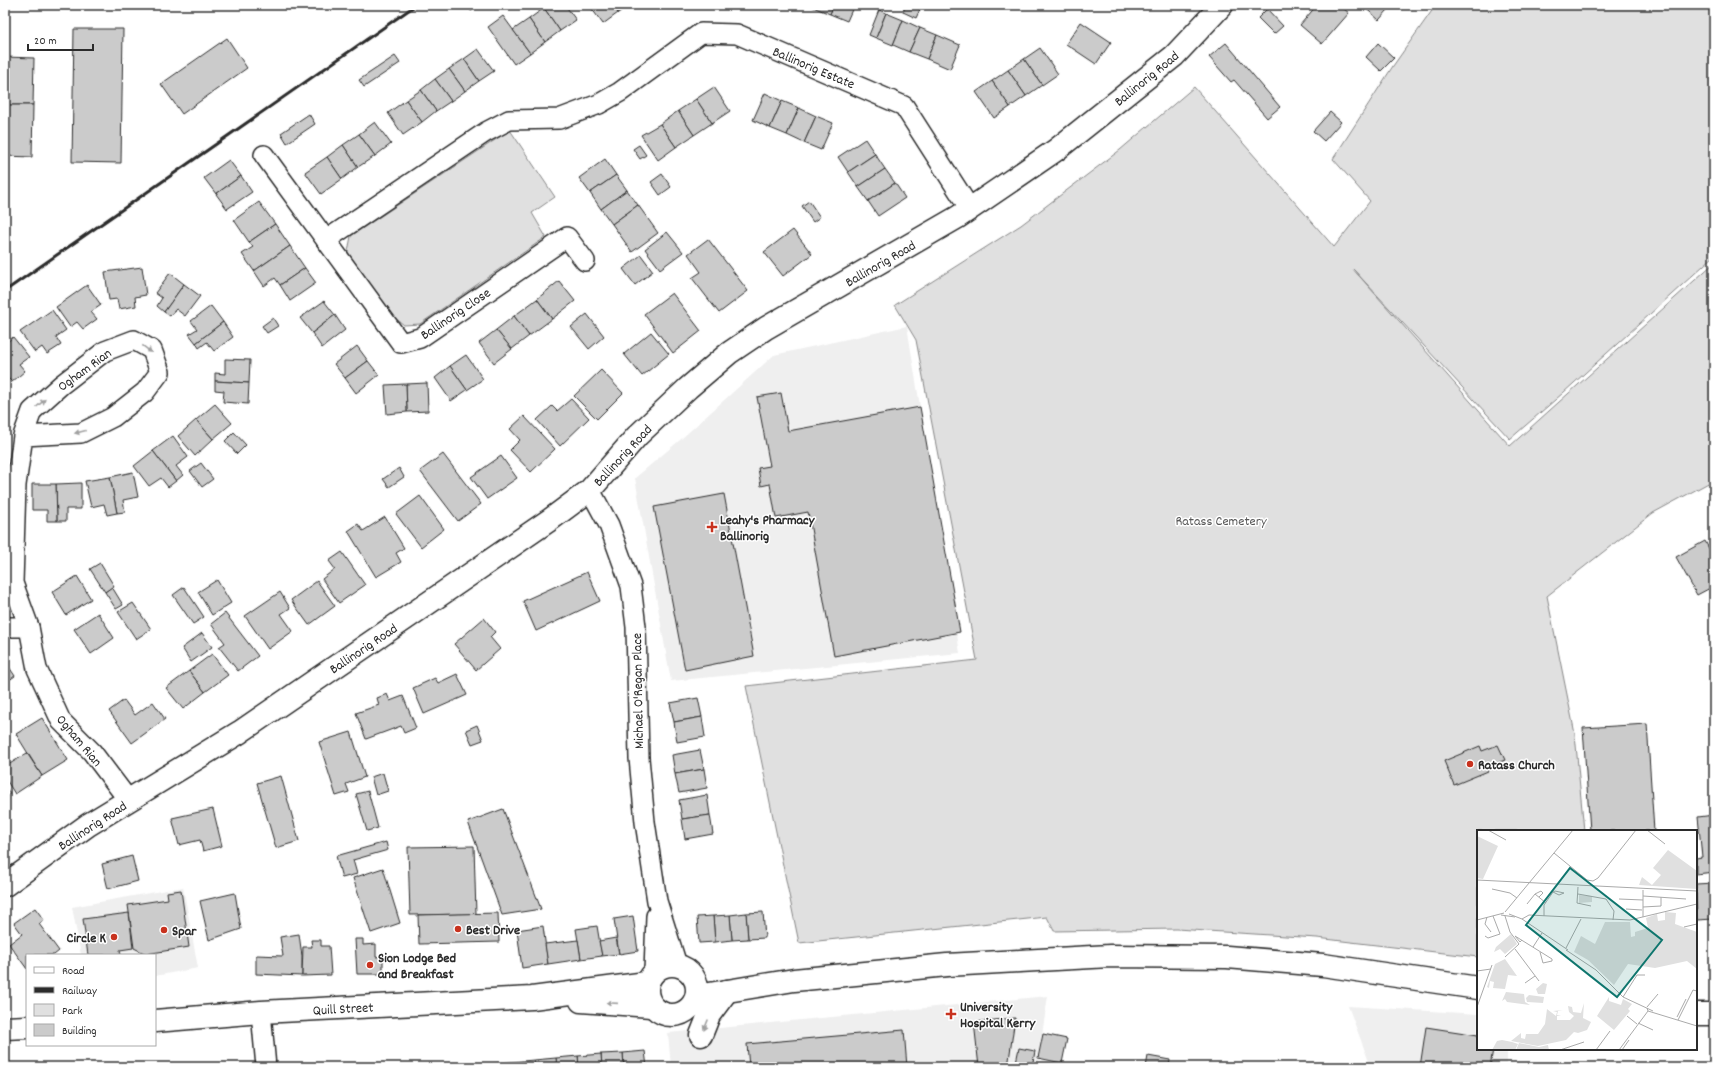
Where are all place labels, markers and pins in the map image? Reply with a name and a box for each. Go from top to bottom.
place label: Leahy's Pharmacy Ballinorig [720,511,816,547]
marker: Leahy's Pharmacy Ballinorig [707,522,717,532]
place label: Ratass Church [1478,756,1555,776]
marker: Ratass Church [1465,759,1475,769]
place label: Best Drive [466,921,520,941]
place label: Spar [172,922,197,942]
marker: Best Drive [453,924,463,934]
marker: Spar [159,925,169,935]
place label: Circle K [67,929,107,949]
marker: Circle K [109,932,119,942]
place label: Sion Lodge Bed and Breakfast [378,949,456,985]
marker: Sion Lodge Bed and Breakfast [365,960,375,970]
place label: University Hospital Kerry [960,998,1037,1034]
marker: University Hospital Kerry [945,1008,957,1020]

